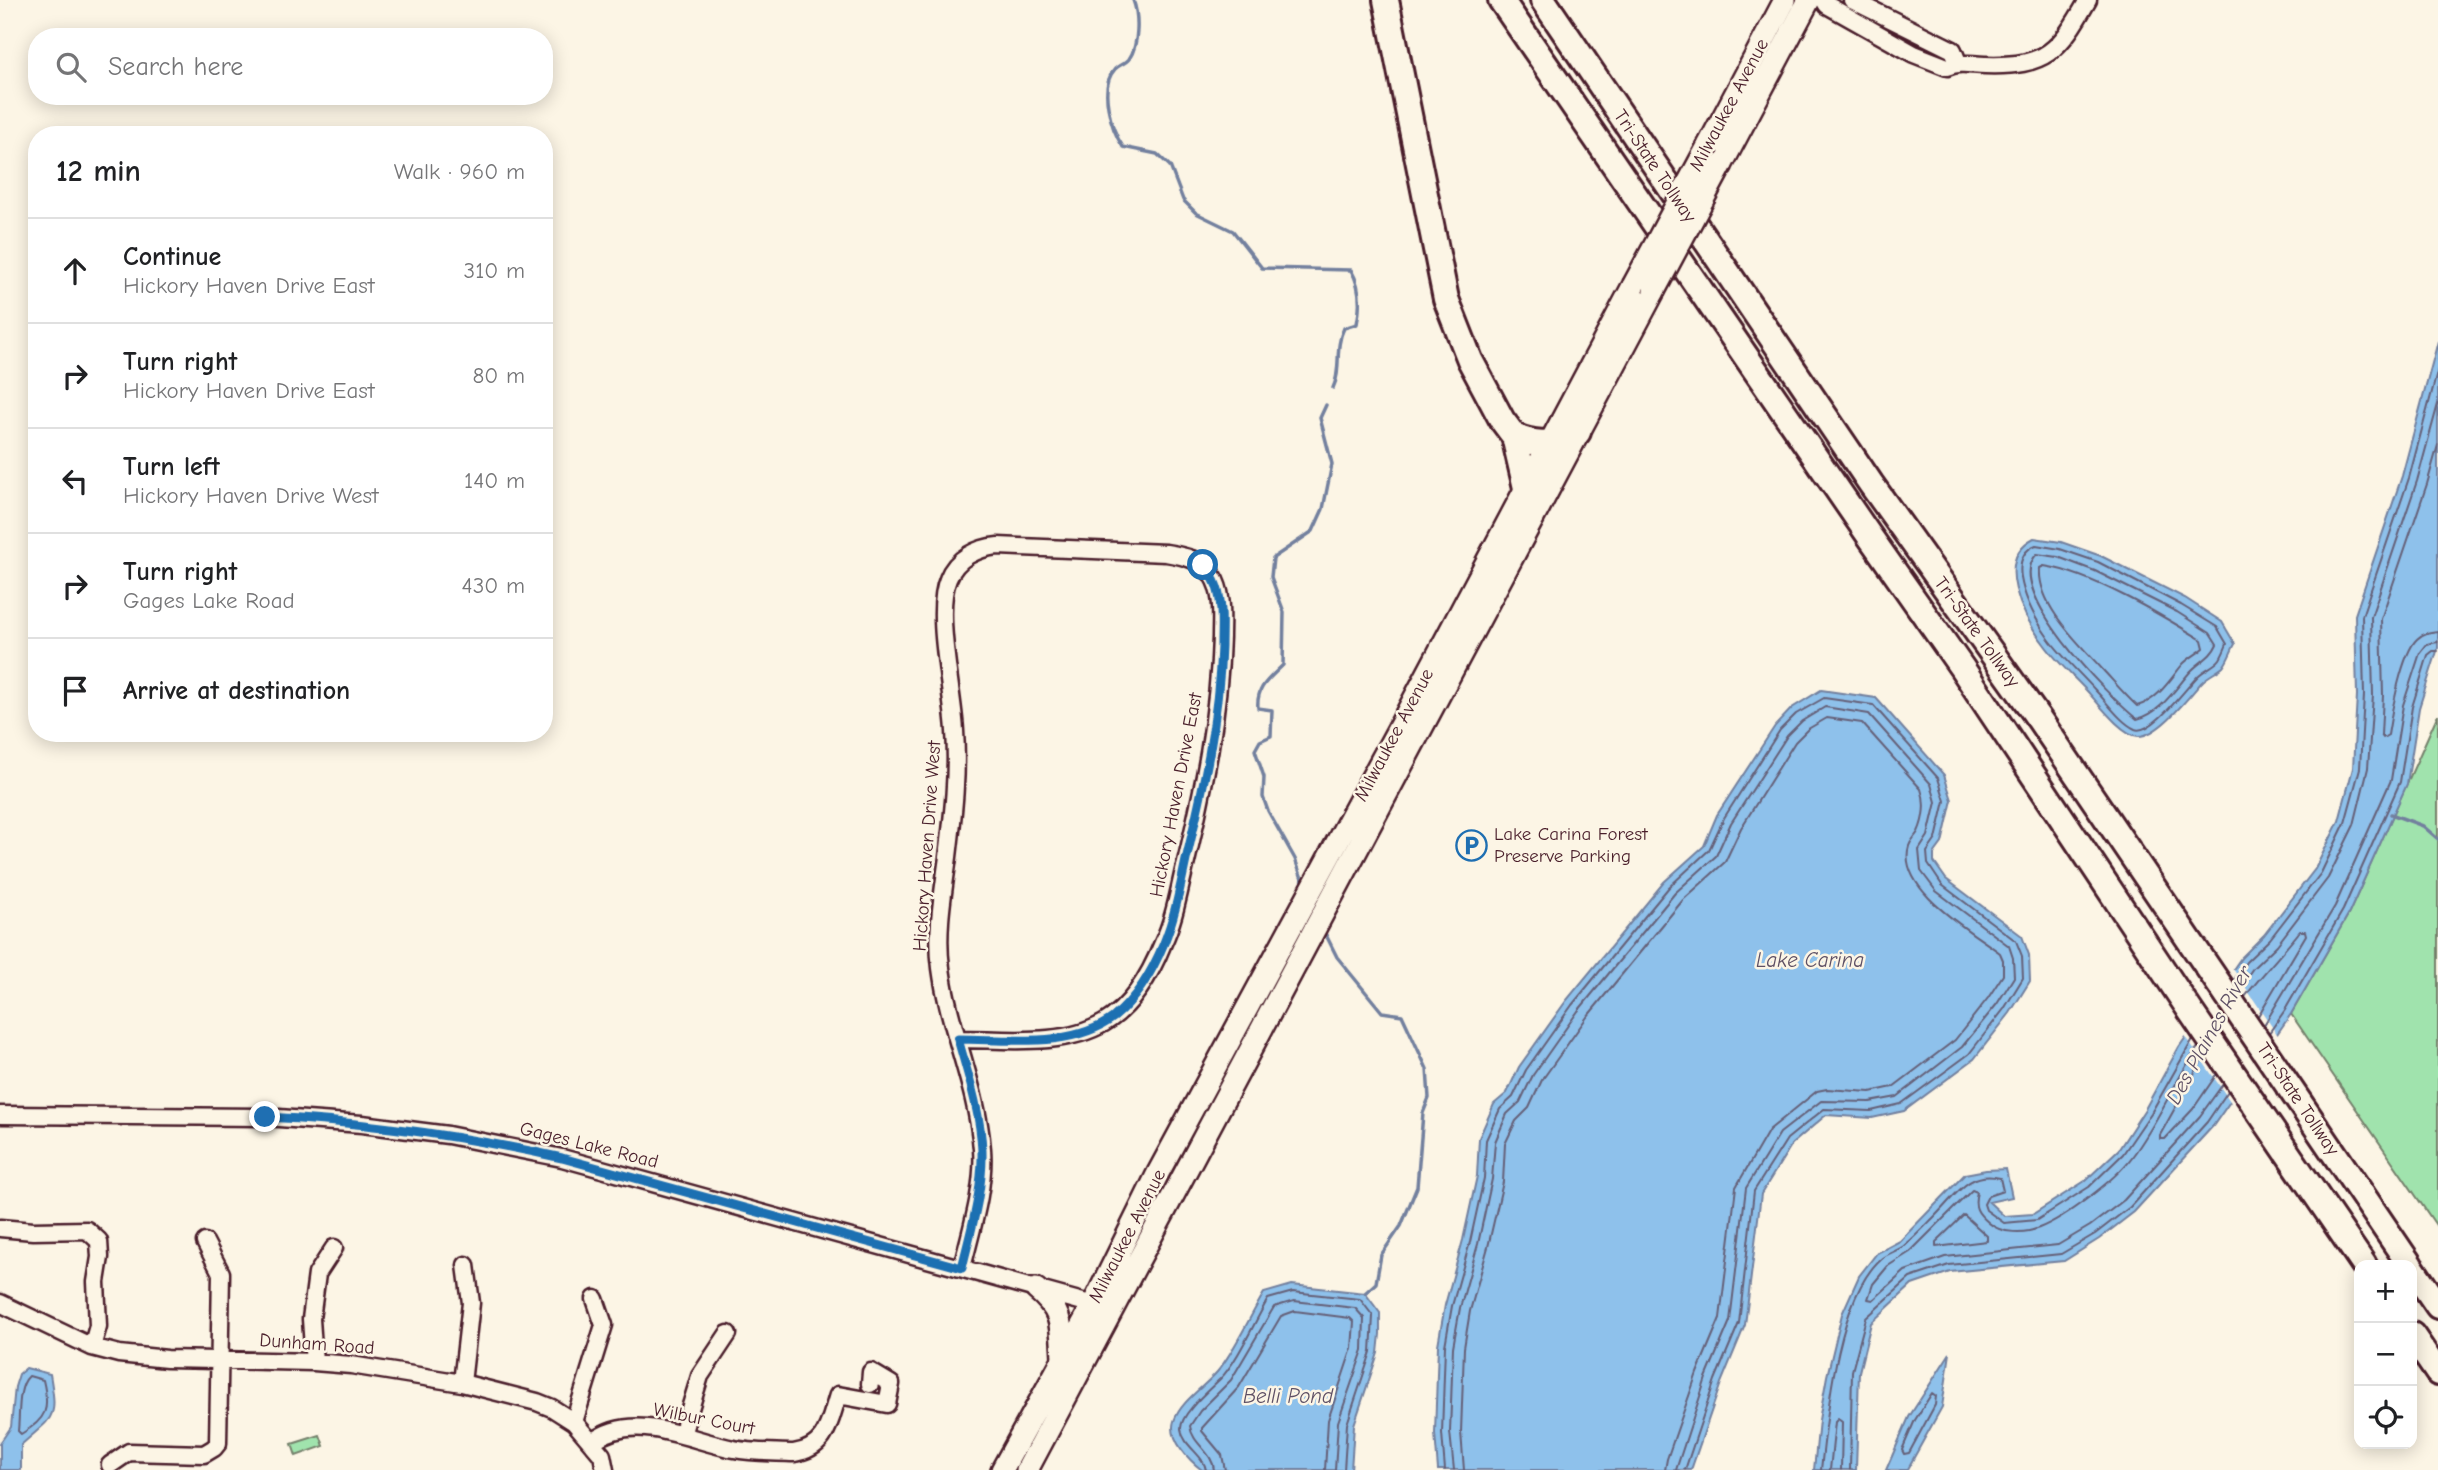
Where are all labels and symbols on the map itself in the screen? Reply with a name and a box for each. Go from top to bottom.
street label: Milwaukee Avenue [1685,35,1773,175]
street label: Tri-State Tollway [1609,105,1701,227]
route start [1187,549,1218,580]
street label: Tri-State Tollway [1930,572,2025,692]
street label: Milwaukee Avenue [1350,665,1438,805]
street label: Hickory Haven Drive East [1145,690,1207,899]
street label: Hickory Haven Drive West [909,739,945,952]
place label: Lake Carina Forest Preserve Parking [1494,823,1648,867]
parking icon: Lake Carina Forest Preserve Parking [1454,828,1488,862]
water label: Lake Carina [1756,948,1864,972]
water label: Des Plaines River [2161,960,2258,1108]
street label: Tri-State Tollway [2252,1038,2344,1160]
route end [249,1101,280,1132]
street label: Gages Lake Road [517,1117,661,1173]
street label: Milwaukee Avenue [1084,1166,1170,1306]
street label: Dunham Road [259,1329,375,1359]
water label: Belli Pond [1243,1384,1334,1408]
street label: Wilbur Court [651,1398,757,1440]

